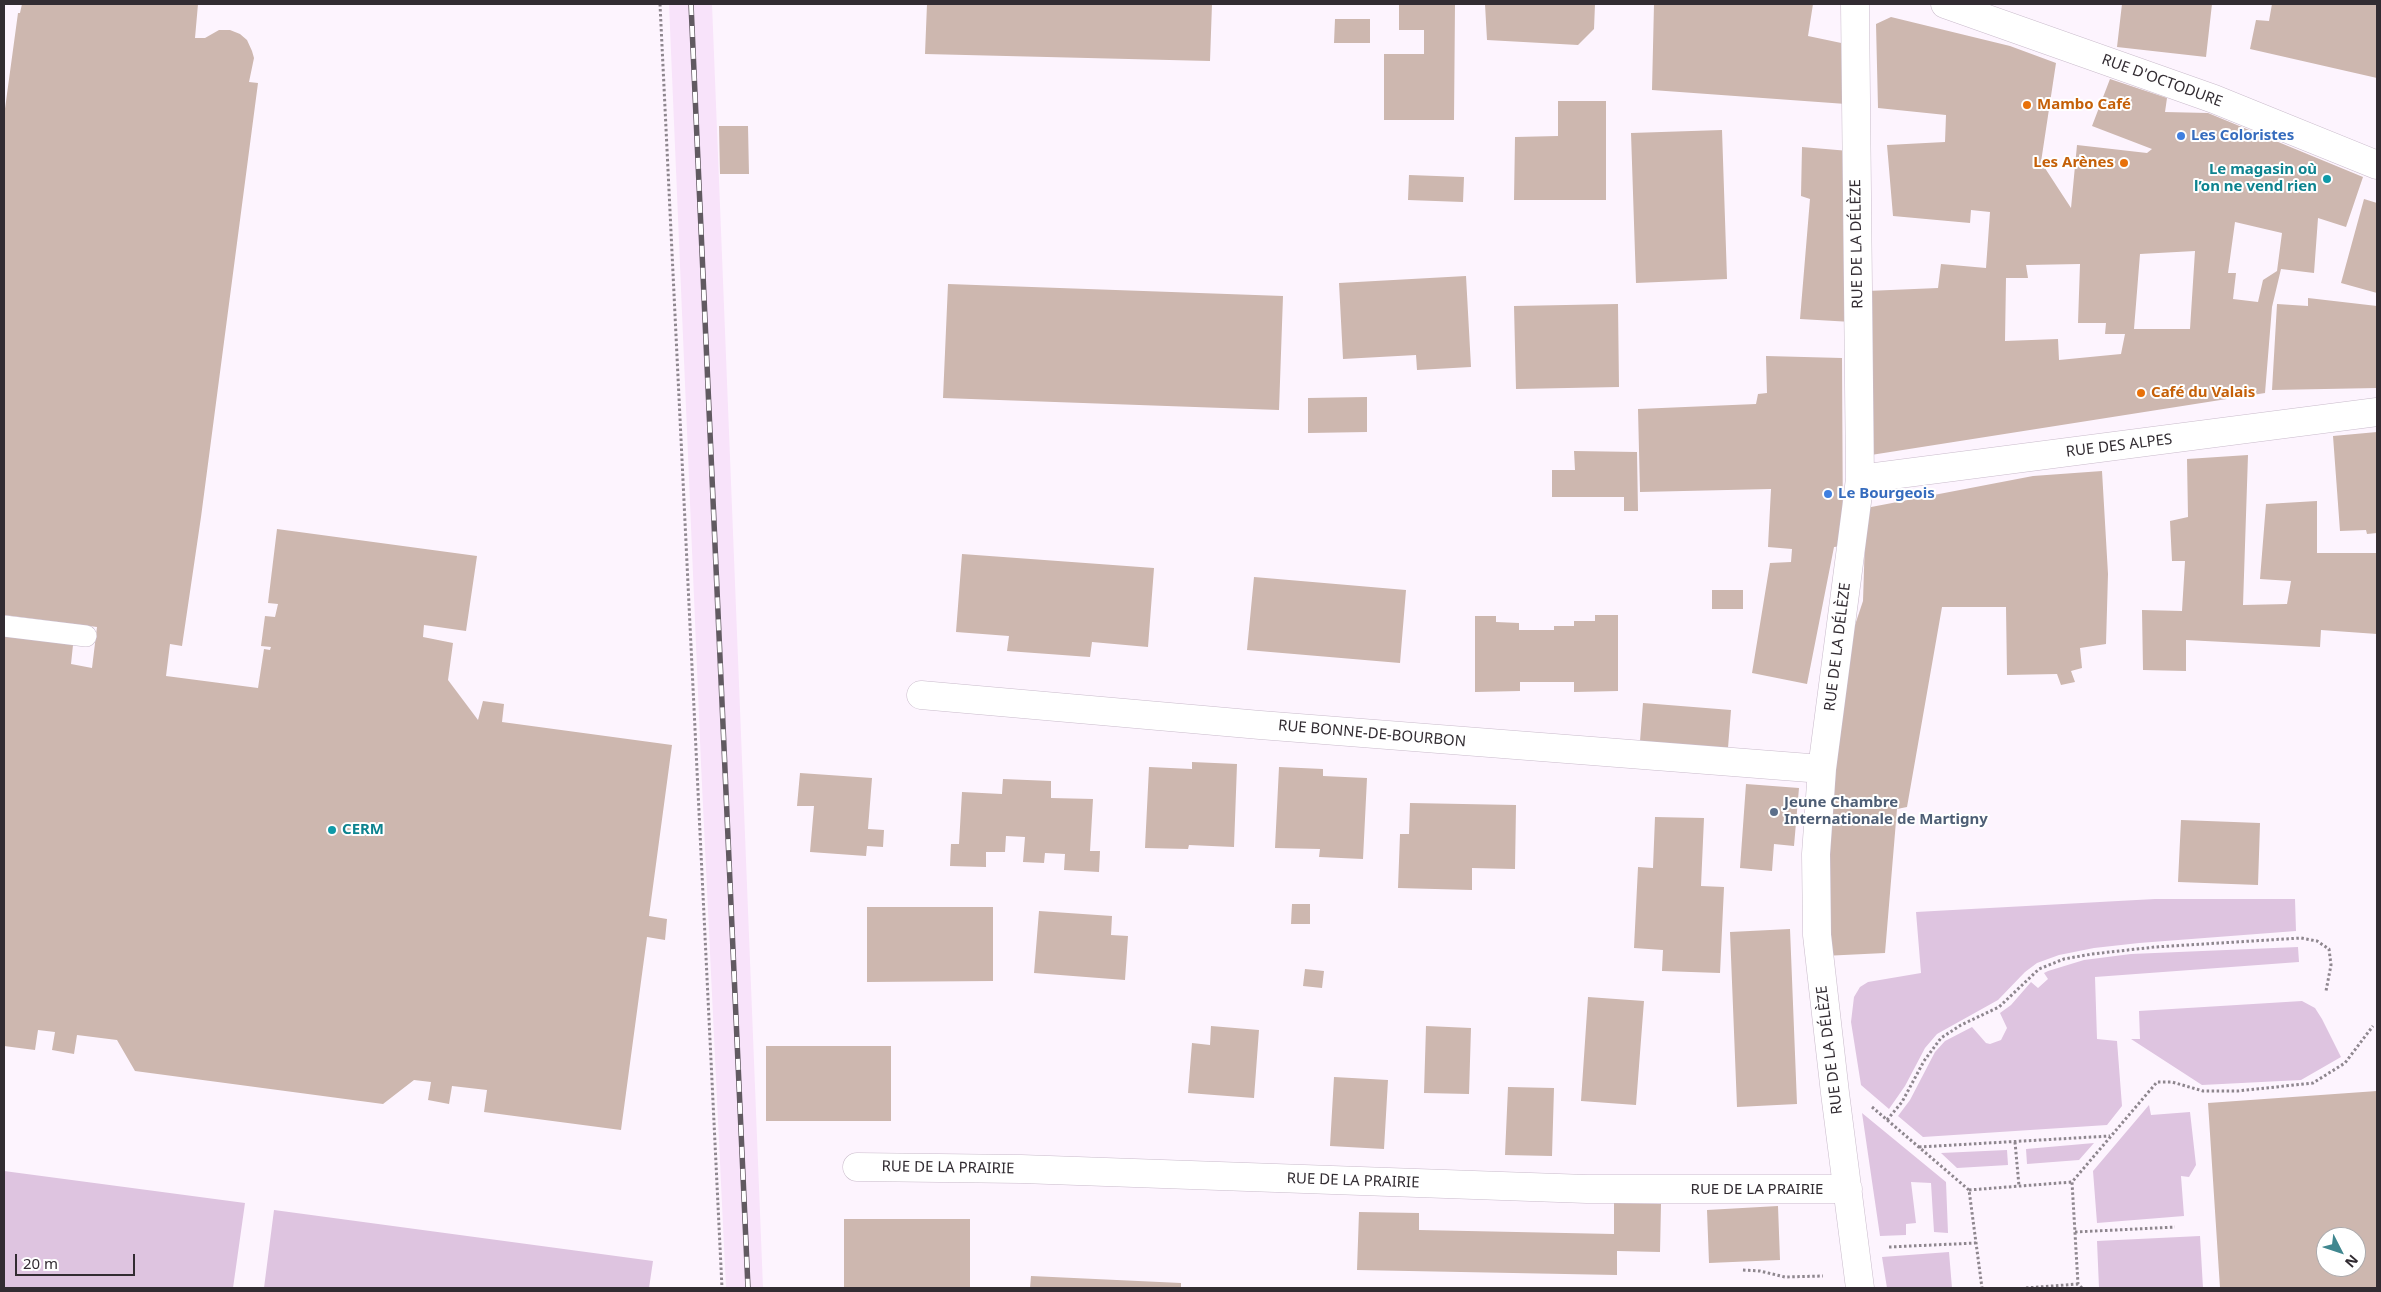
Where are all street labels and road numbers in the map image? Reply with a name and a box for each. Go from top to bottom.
street label: RUE D'OCTODURE [2099,51,2225,111]
street label: RUE DE LA DÉLÈZE [1847,179,1867,309]
street label: RUE DES ALPES [2065,431,2173,461]
street label: RUE DE LA DÉLÈZE [1821,582,1855,712]
street label: RUE BONNE-DE-BOURBON [1277,717,1467,751]
street label: RUE DE LA DÉLÈZE [1813,985,1847,1115]
street label: RUE DE LA PRAIRIE [881,1158,1015,1178]
street label: RUE DE LA PRAIRIE [1286,1170,1420,1192]
street label: RUE DE LA PRAIRIE [1691,1181,1823,1199]

